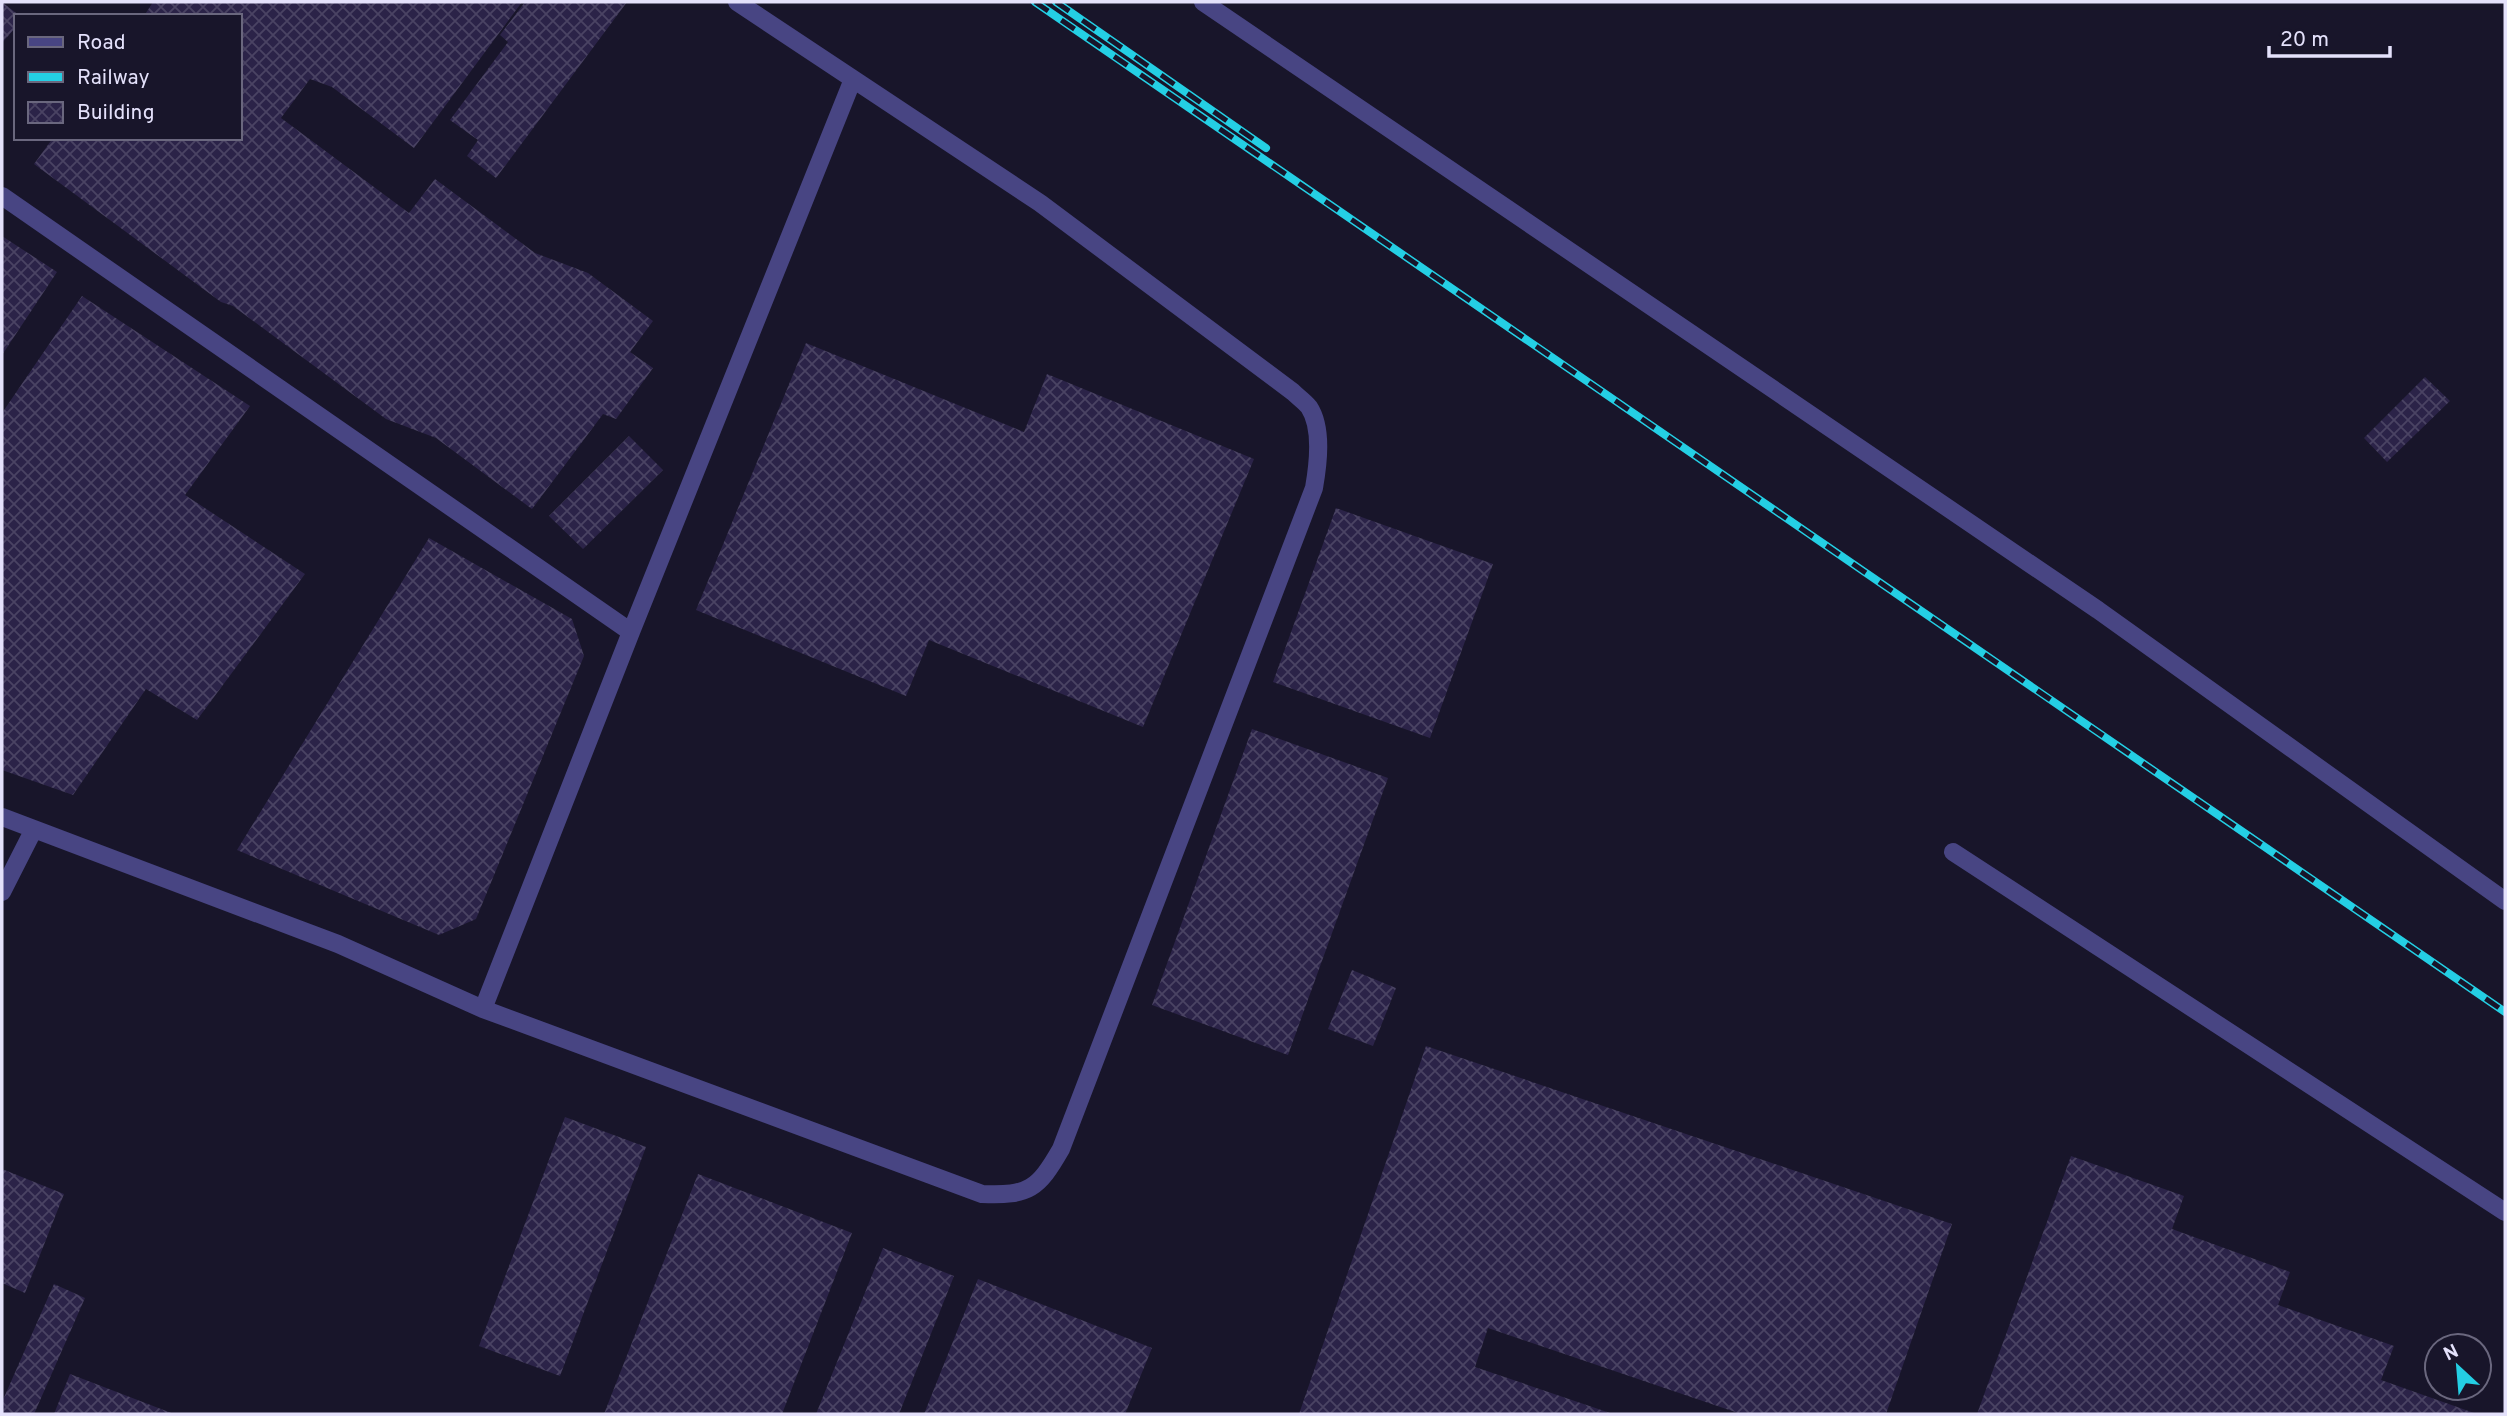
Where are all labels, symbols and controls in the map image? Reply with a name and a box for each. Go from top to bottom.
legend [14,14,242,140]
scale bar [2269,14,2390,58]
text: 20 m [2280,27,2329,54]
text: Road [77,30,126,57]
text: Railway [77,65,150,92]
text: Building [77,100,155,127]
north arrow [2423,1332,2493,1402]
text: N [2440,1340,2463,1367]

